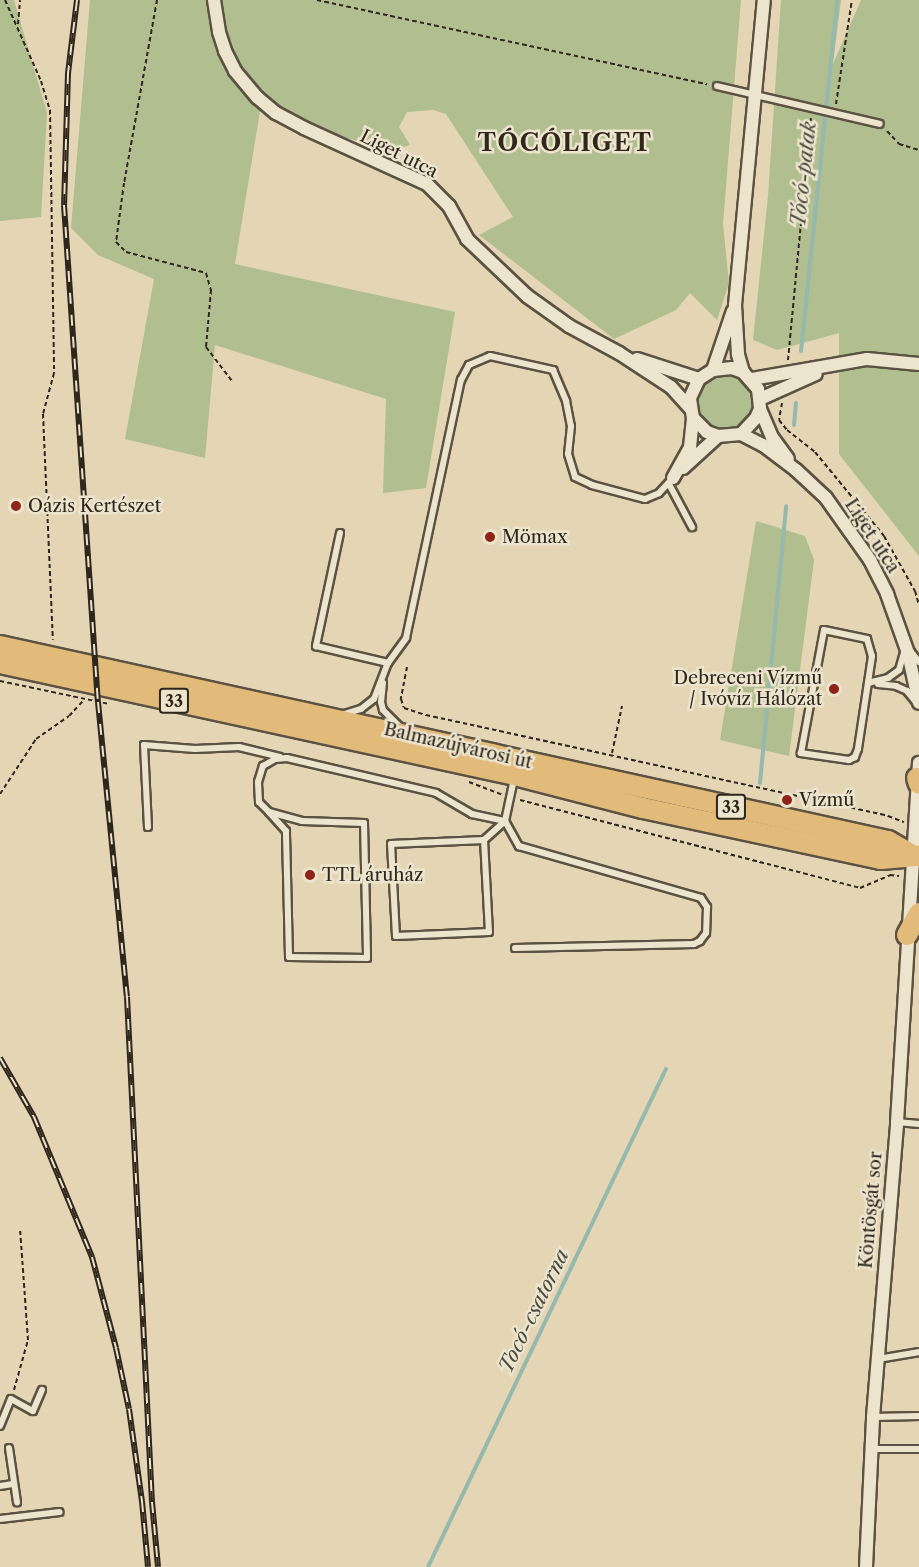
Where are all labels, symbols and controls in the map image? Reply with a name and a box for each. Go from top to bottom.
water label: Tócó-patak [787,120,821,228]
street label: Liget utca [357,125,441,183]
district label: TÓCÓLIGET [478,129,652,157]
place label: Oázis Kertészet [28,495,161,517]
street label: Liget utca [840,495,904,577]
marker: Oázis Kertészet [9,499,23,513]
place label: Mömax [502,526,568,548]
marker: Mömax [483,530,497,544]
place label: Debreceni Vízmű / Ivóvíz Hálózat [673,668,822,710]
marker: Debreceni Vízmű / Ivóvíz Hálózat [827,682,841,696]
road number: 33 [158,688,190,714]
street label: Balmazújvárosi út [382,718,534,774]
place label: Vízmű [799,789,854,811]
marker: Vízmű [780,793,794,807]
road number: 33 [714,794,748,820]
place label: TTL áruház [322,864,424,886]
marker: TTL áruház [303,868,317,882]
street label: Köntösgát sor [855,1151,887,1269]
water label: Tocó-csatorna [494,1245,574,1377]

